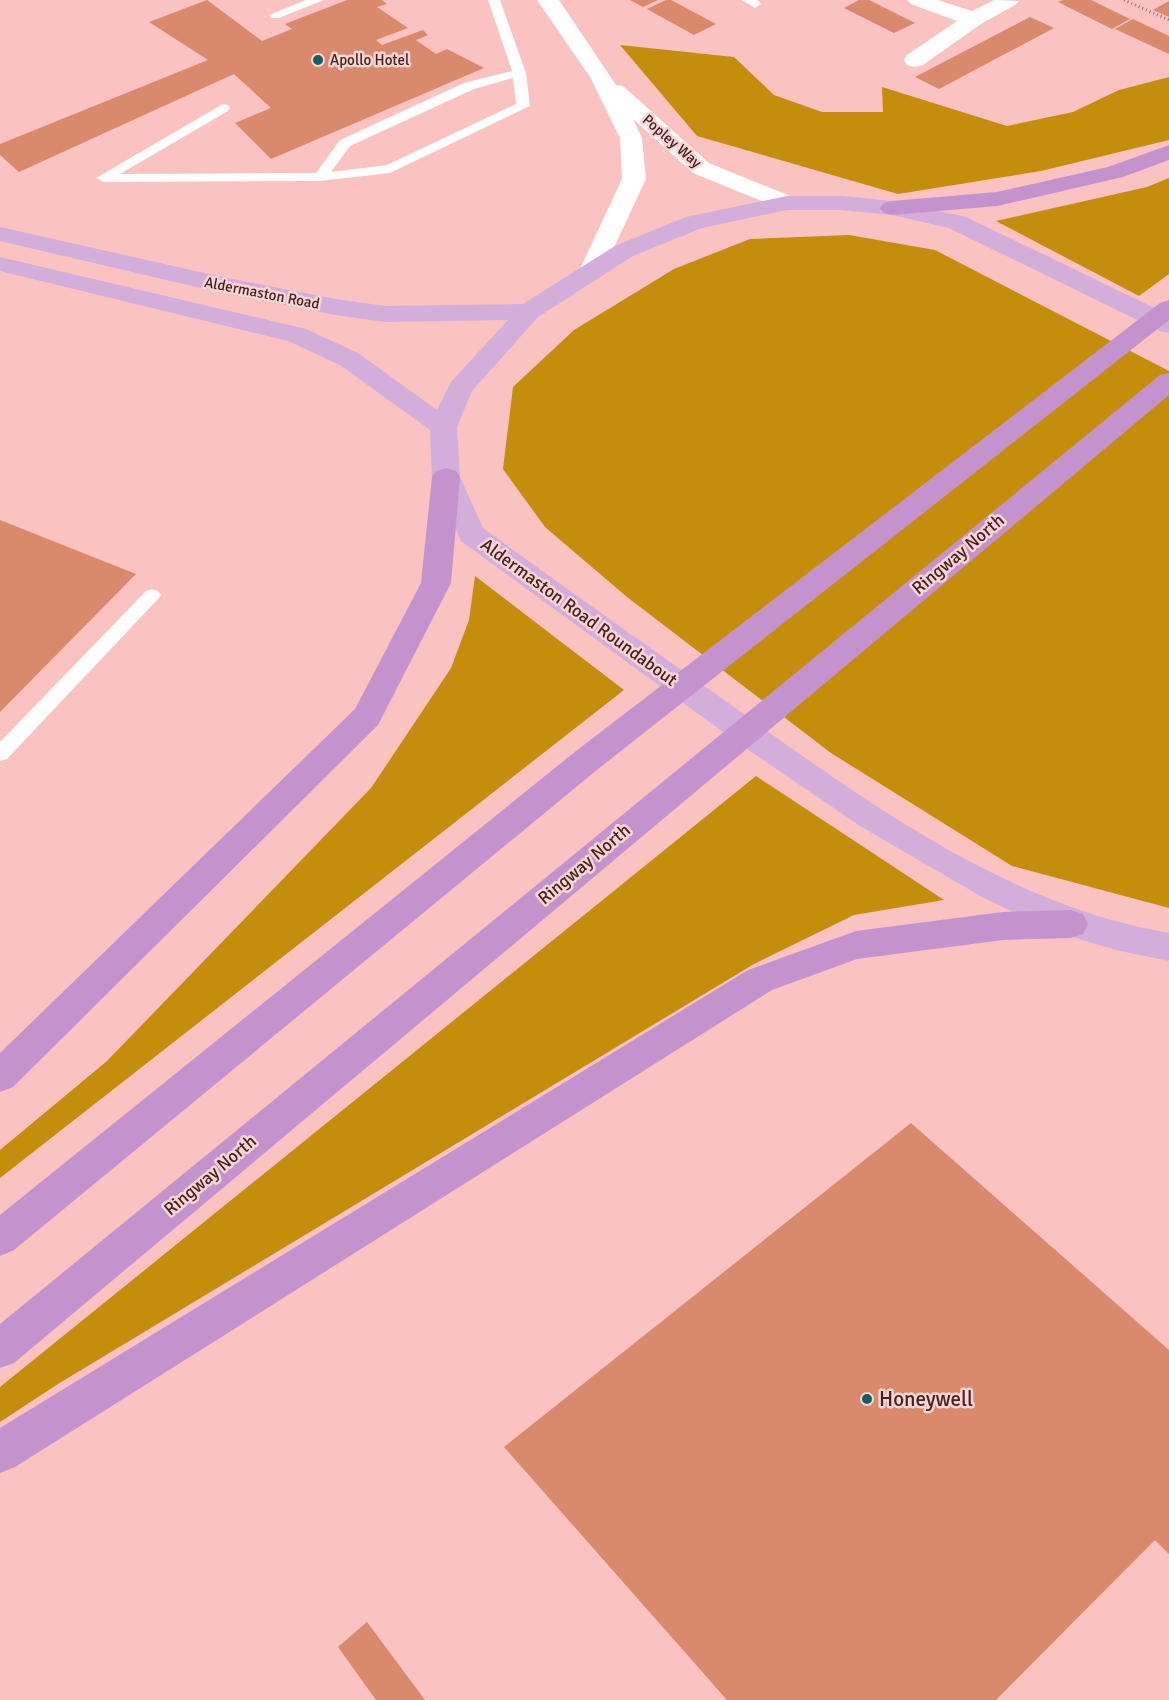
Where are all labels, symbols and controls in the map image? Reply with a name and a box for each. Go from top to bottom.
place label: Apollo Hotel [330,51,409,69]
marker: Apollo Hotel [311,53,325,67]
street label: Popley Way [639,110,705,172]
street label: Aldermaston Road [203,273,321,313]
street label: Ringway North [907,509,1009,599]
street label: Aldermaston Road Roundabout [476,533,682,691]
street label: Ringway North [533,819,635,909]
street label: Ringway North [159,1130,261,1220]
place label: Honeywell [879,1386,973,1412]
marker: Honeywell [860,1392,874,1406]

